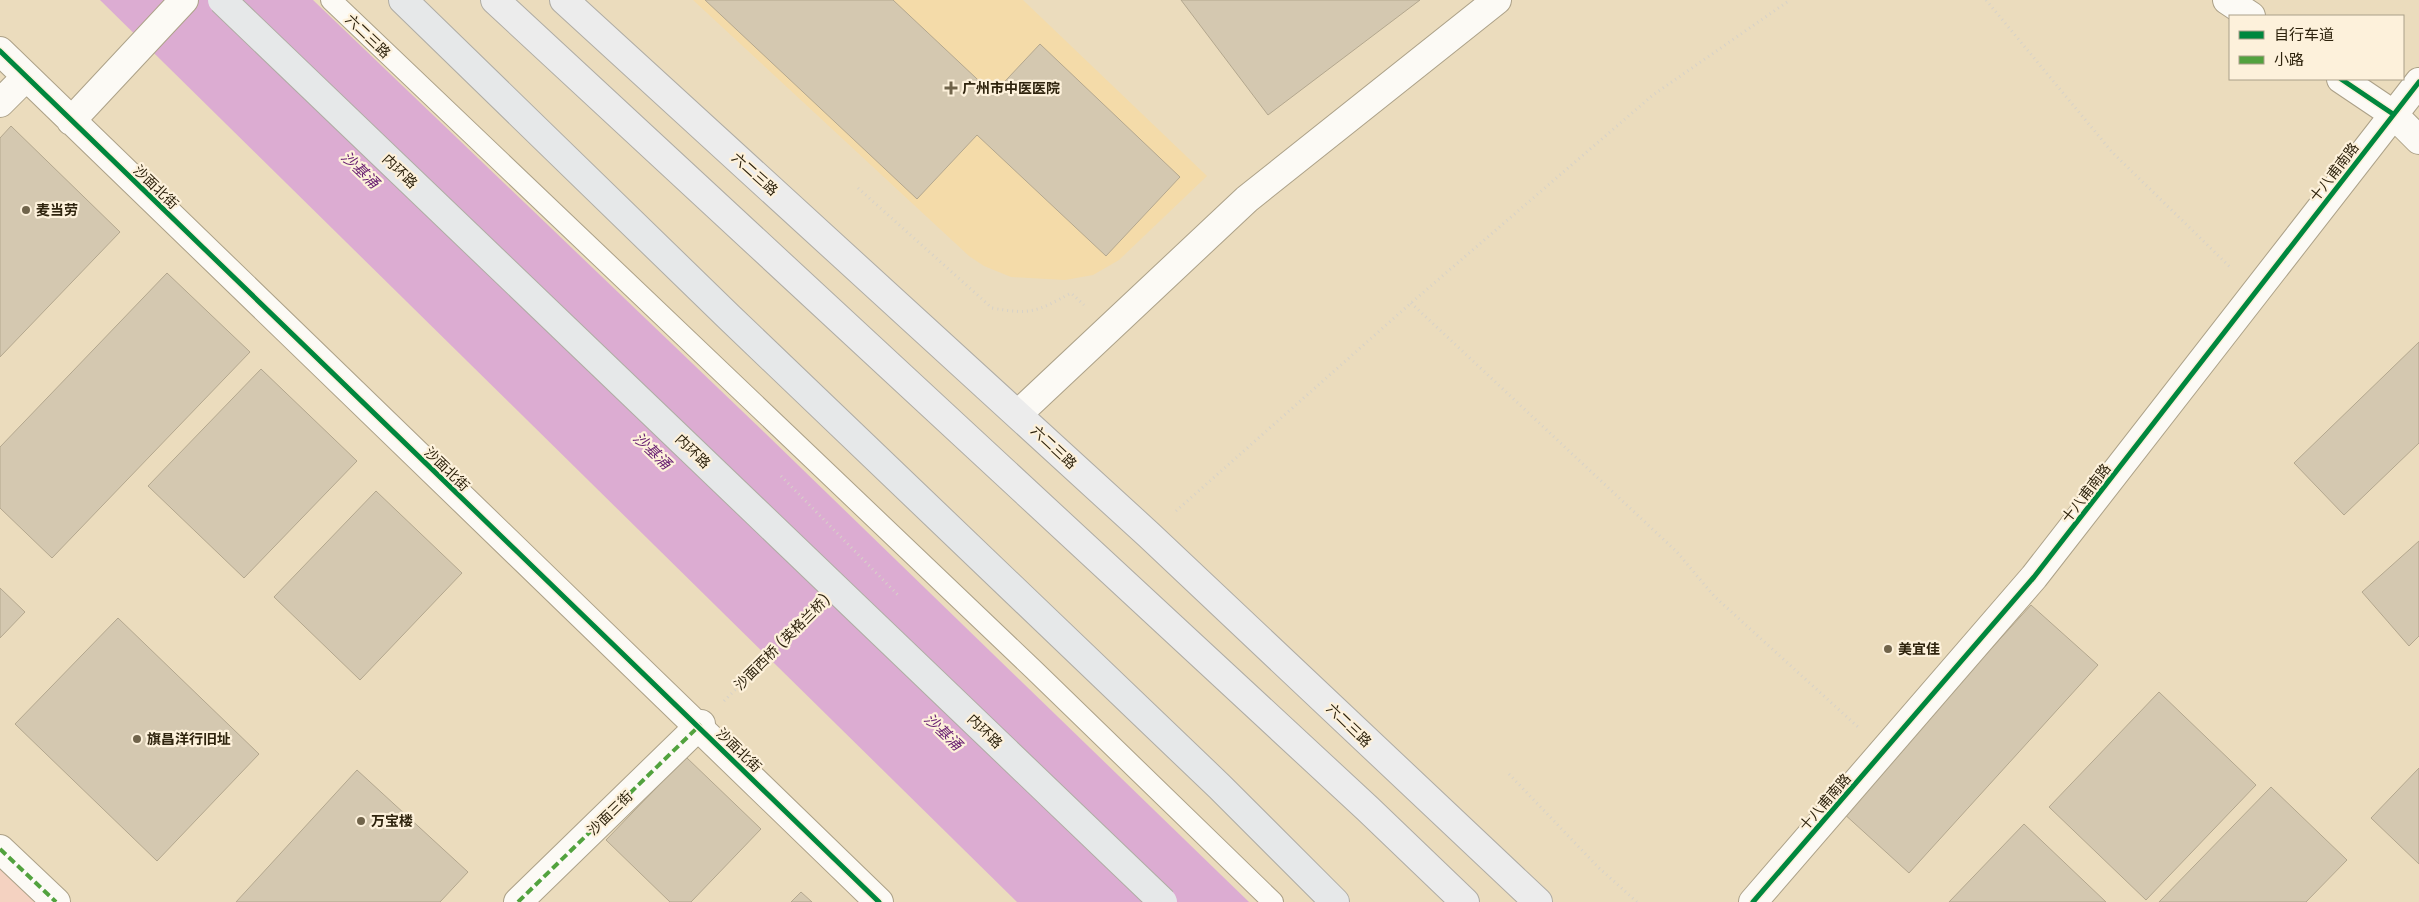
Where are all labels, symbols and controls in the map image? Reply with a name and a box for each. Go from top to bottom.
street label: 六二三路 [341,9,395,63]
legend [2229,15,2404,80]
text: 自行车道 [2274,24,2334,45]
text: 小路 [2274,49,2304,70]
place label: 广州市中医医院 [962,78,1060,98]
marker: 广州市中医医院 [944,81,958,95]
street label: 十八甫南路 [2305,138,2363,206]
water label: 沙基涌 [337,146,385,194]
street label: 六二三路 [728,148,782,200]
street label: 内环路 [378,149,422,193]
street label: 沙面北街 [129,160,183,214]
place label: 麦当劳 [36,200,78,220]
marker: 麦当劳 [20,204,32,216]
street label: 六二三路 [1027,421,1081,473]
water label: 沙基涌 [629,427,677,475]
street label: 内环路 [671,429,715,473]
street label: 沙面北街 [420,442,474,496]
street label: 十八甫南路 [2057,459,2115,527]
street label: 沙面西桥 (英格兰桥) [730,590,834,694]
place label: 美宜佳 [1898,639,1940,659]
marker: 美宜佳 [1882,643,1894,655]
street label: 六二三路 [1322,698,1376,752]
water label: 沙基涌 [920,708,968,756]
street label: 内环路 [963,709,1007,753]
street label: 沙面北街 [712,723,766,777]
place label: 旗昌洋行旧址 [147,729,231,749]
marker: 旗昌洋行旧址 [131,733,143,745]
street label: 十八甫南路 [1794,769,1856,835]
street label: 沙面三街 [583,786,637,840]
place label: 万宝楼 [371,811,413,831]
marker: 万宝楼 [355,815,367,827]

